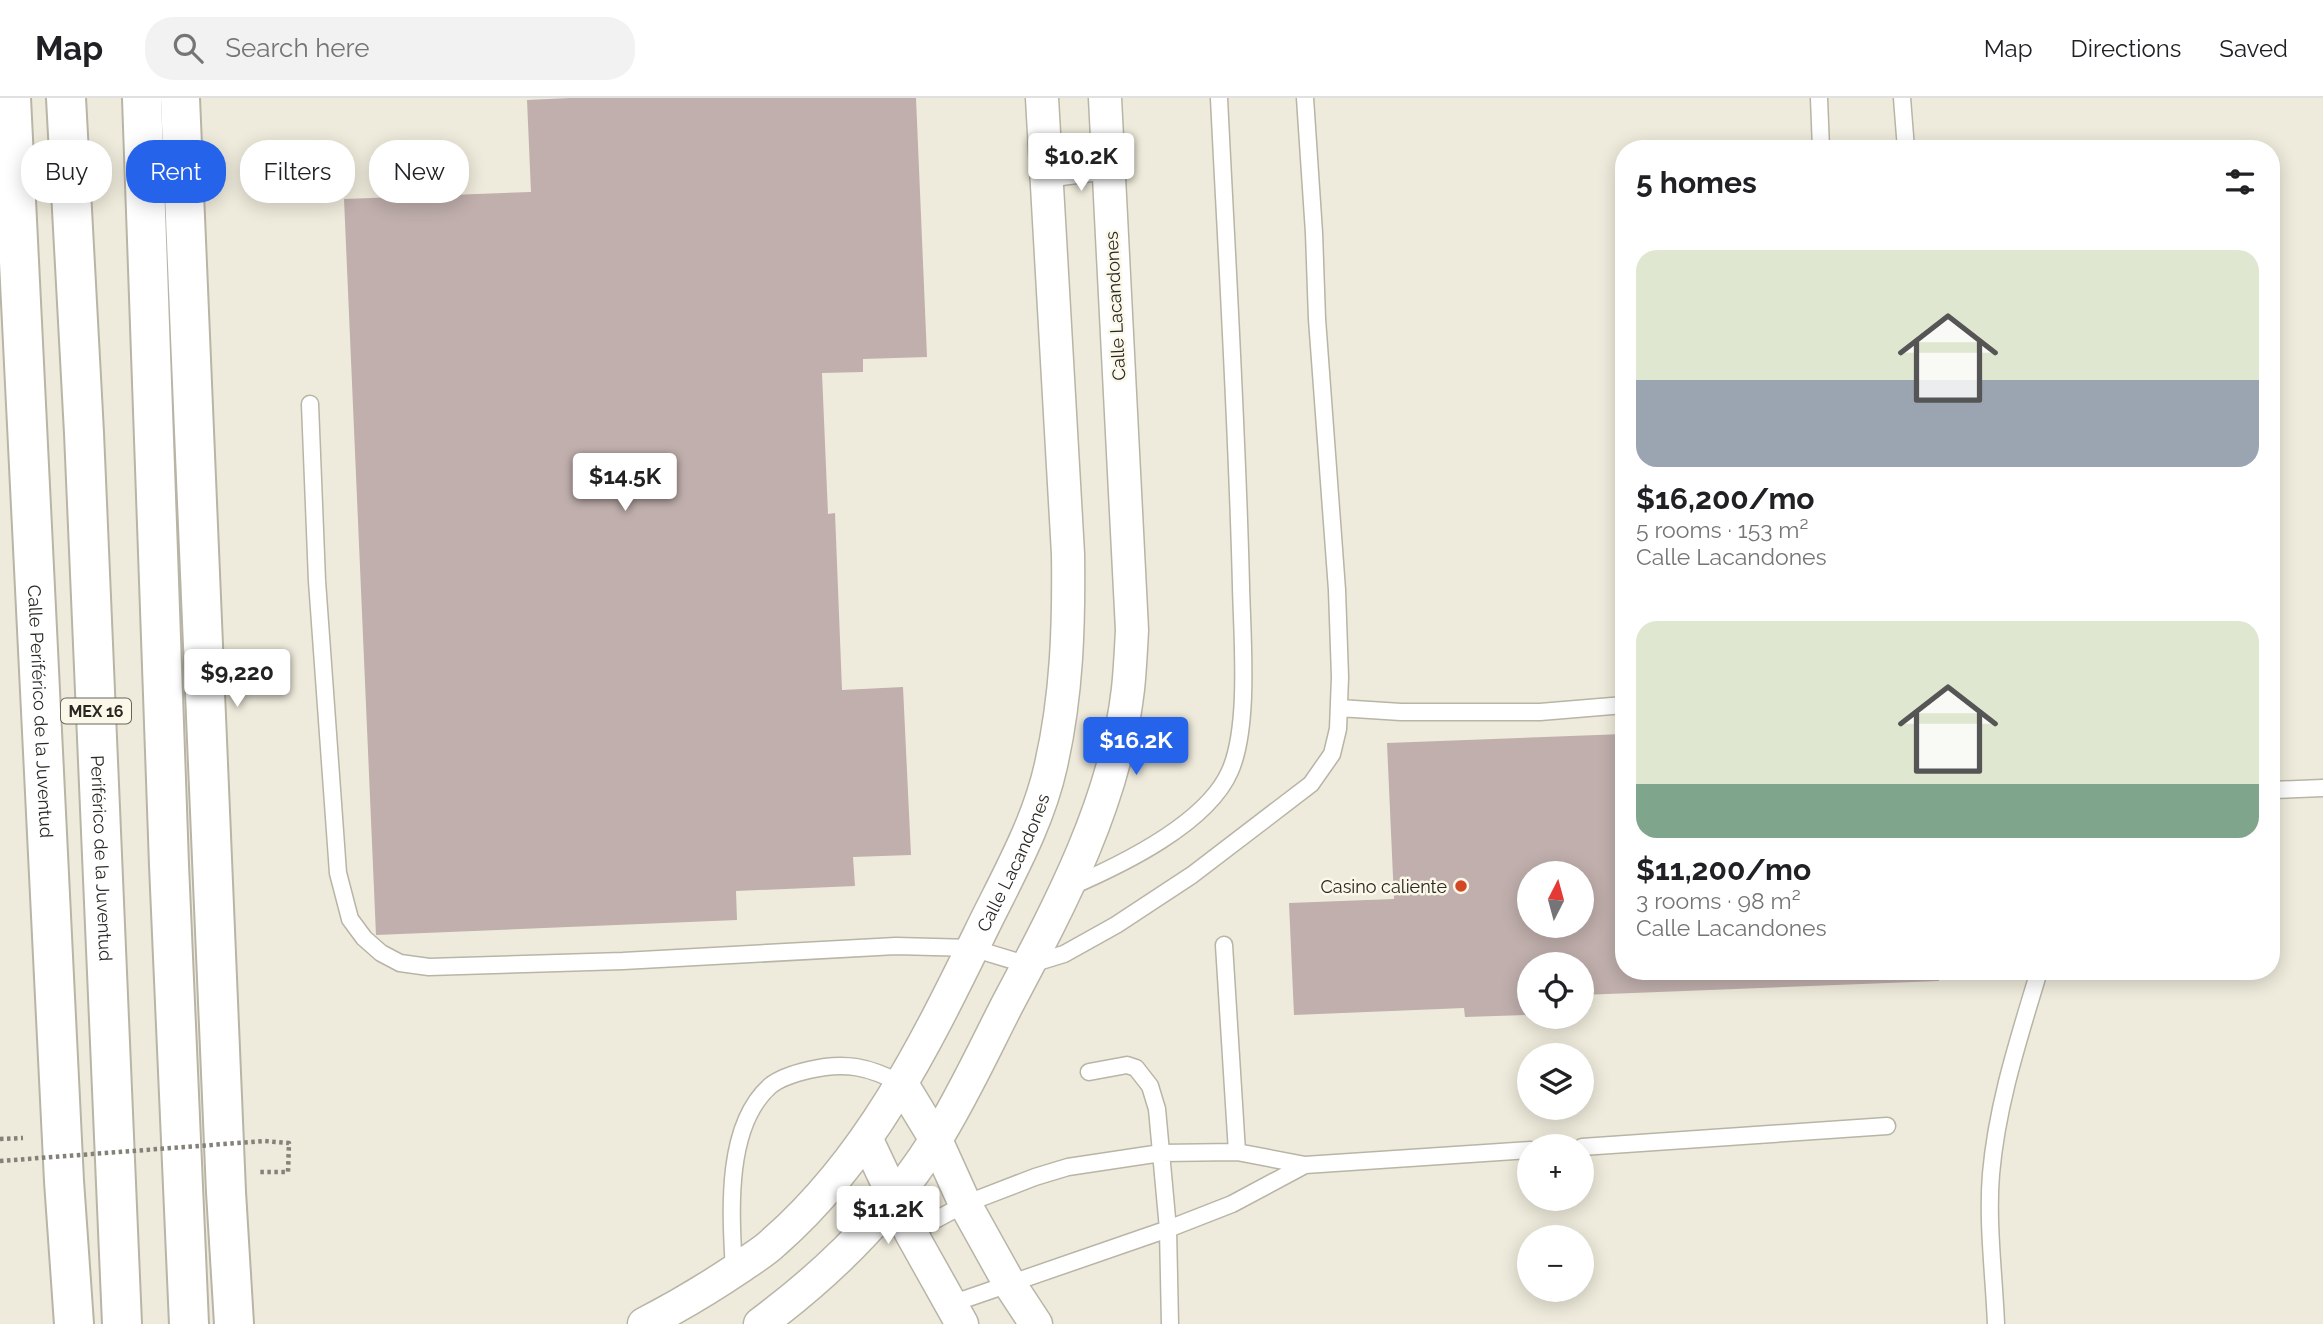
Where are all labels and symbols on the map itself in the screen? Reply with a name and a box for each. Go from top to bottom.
pin: $10.2K [1024,134,1138,193]
street label: Calle Lacandones [1101,231,1129,381]
pin: $14.5K [568,454,682,513]
street label: Calle Periférico de la Juventud [24,584,58,838]
pin: $9,220 [180,650,294,709]
road number: MEX 16 [61,698,131,724]
pin: $16.2K [1079,718,1193,777]
street label: Periférico de la Juventud [87,755,117,962]
street label: Calle Lacandones [972,790,1053,935]
north arrow [1517,861,1594,938]
place label: Casino caliente [1321,876,1447,897]
marker: Casino caliente [1453,878,1469,894]
pin: $11.2K [831,1186,945,1246]

